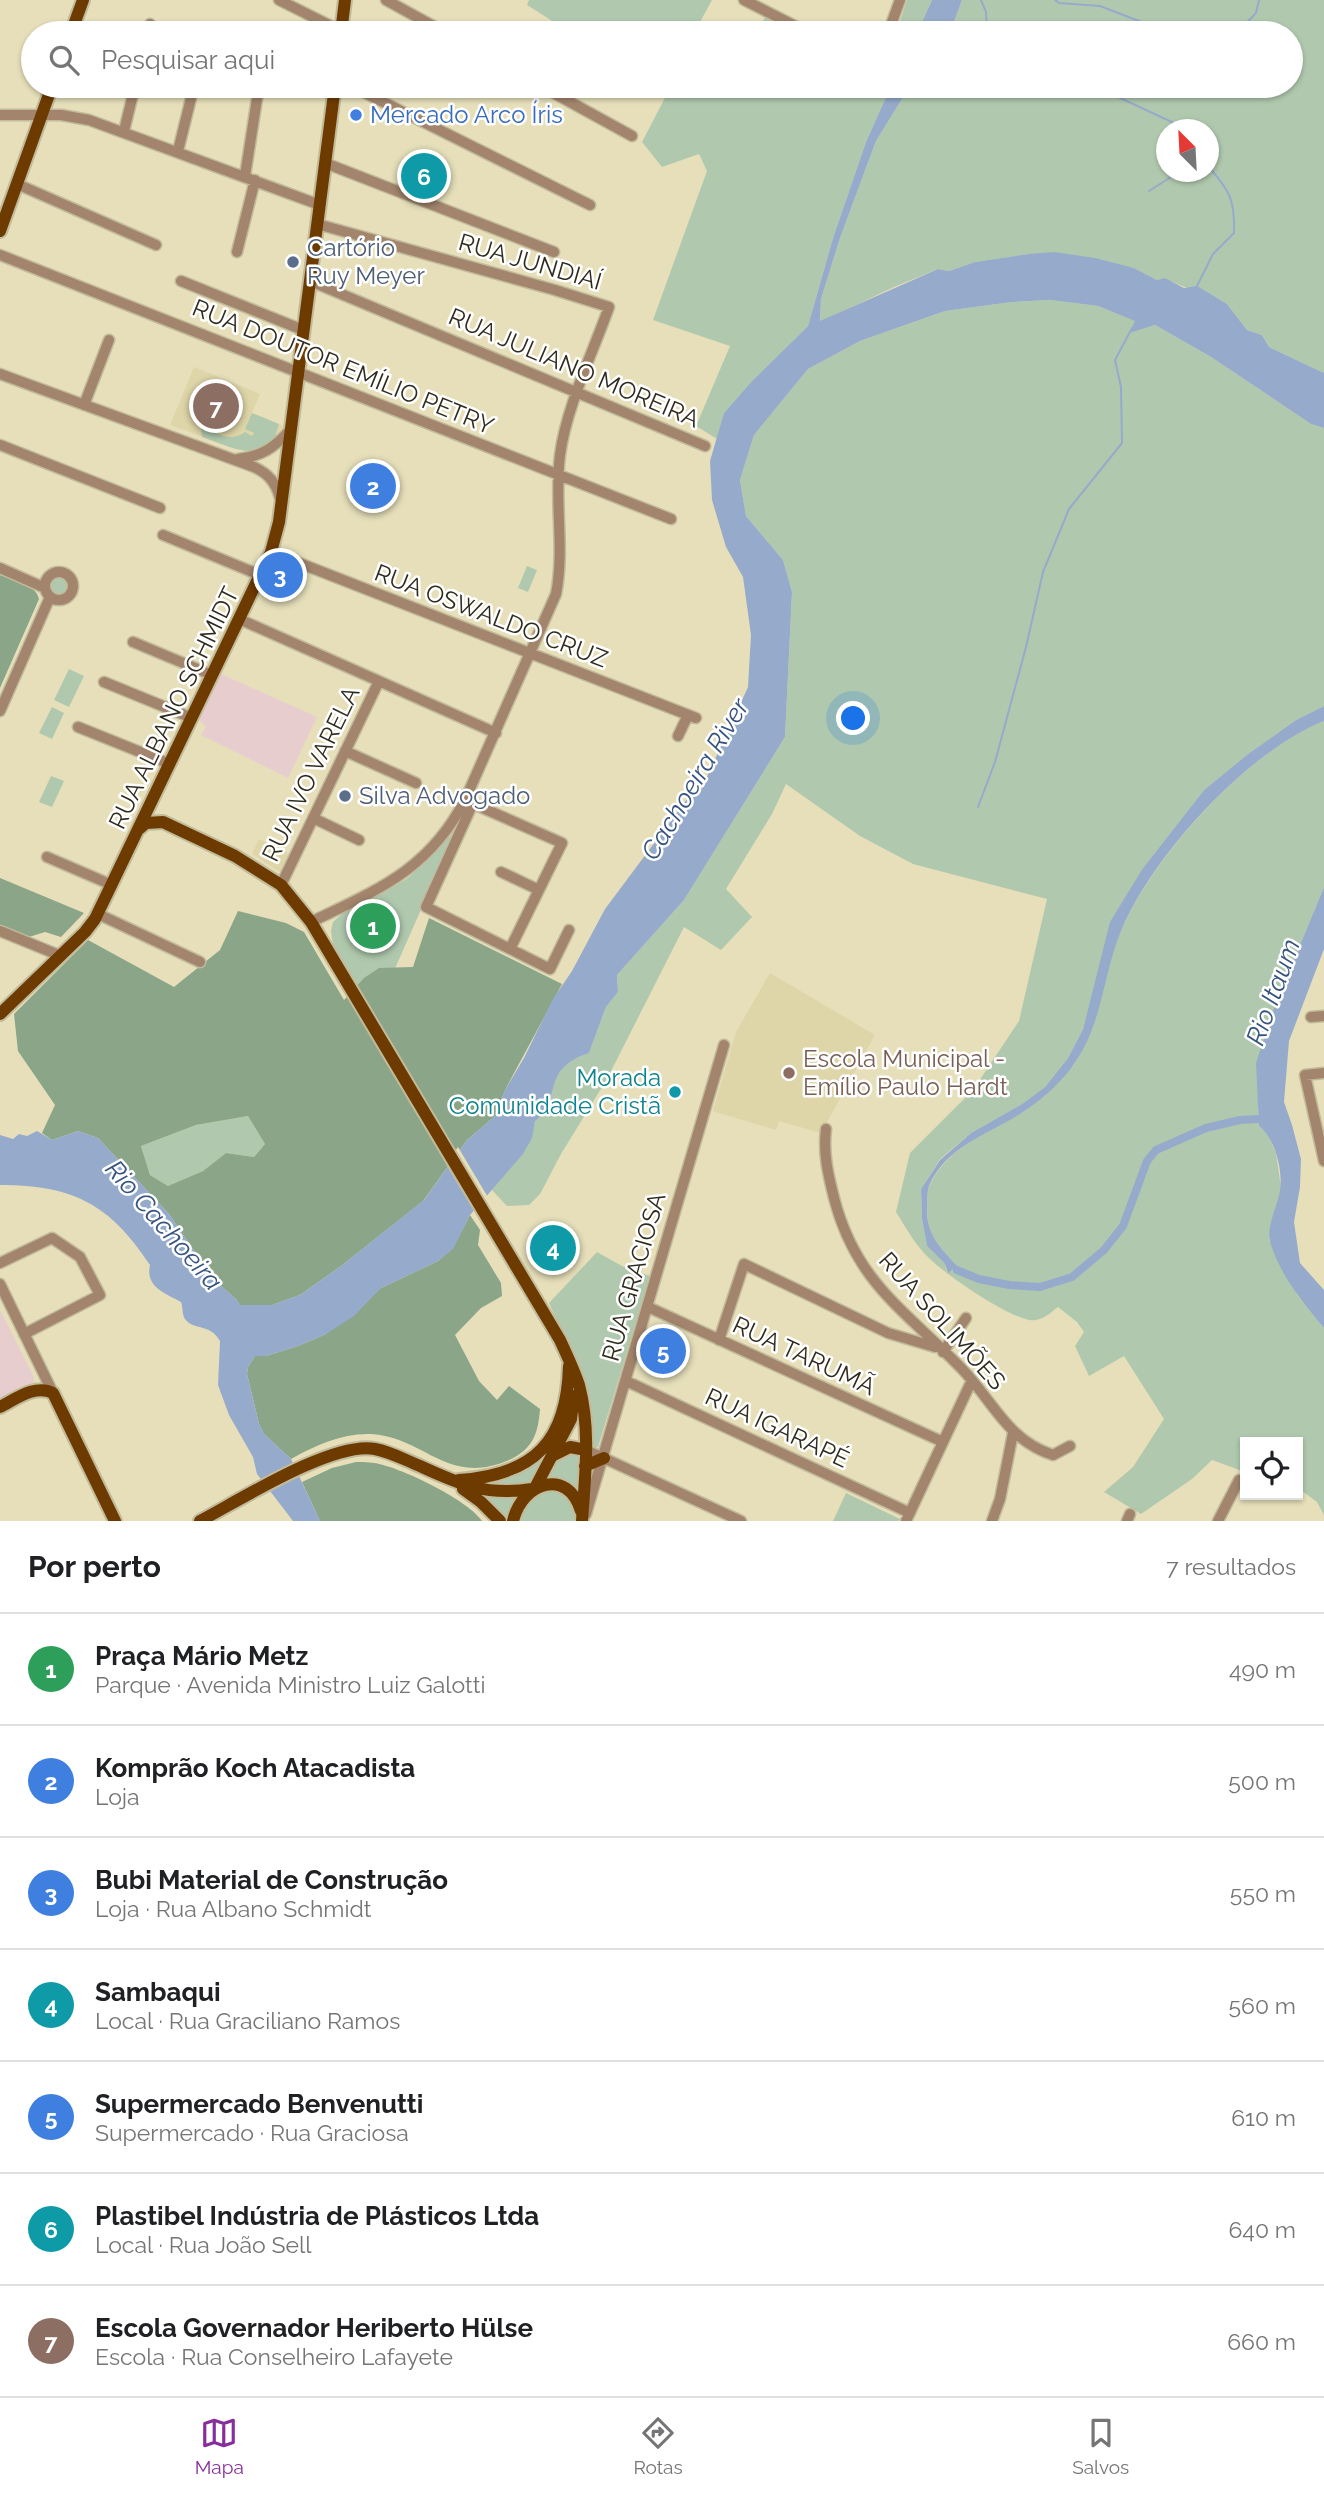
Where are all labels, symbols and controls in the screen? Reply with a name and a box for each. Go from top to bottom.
search box [21,21,1303,98]
icon: search [45,41,83,79]
text: Pesquisar aqui [101,45,275,75]
place label: Mercado Arco Íris [370,100,563,129]
marker: Mercado Arco Íris [348,107,364,123]
north arrow [1156,119,1219,182]
pin: 6 [401,150,447,202]
street label: RUA JUNDIAÍ [455,227,605,296]
place label: Cartório Ruy Meyer [307,233,425,290]
marker: Cartório Ruy Meyer [285,254,301,270]
street label: RUA DOUTOR EMÍLIO PETRY [188,293,498,440]
street label: RUA JULIANO MOREIRA [444,302,704,434]
pin: 7 [193,380,239,432]
pin: 2 [350,460,396,512]
pin: 3 [257,549,303,601]
street label: RUA OSWALDO CRUZ [370,558,612,673]
street label: RUA ALBANO SCHMIDT [102,582,245,834]
street label: RUA IVO VARELA [256,681,365,866]
water label: Cachoeira River [635,692,756,865]
your location [836,701,870,735]
place label: Silva Advogado [359,781,530,810]
marker: Silva Advogado [337,788,353,804]
pin: 1 [350,900,396,952]
water label: Rio Itaum [1240,935,1306,1049]
place label: Escola Municipal - Emílio Paulo Hardt [803,1044,1008,1101]
place label: Morada Comunidade Cristã [449,1063,661,1120]
marker: Escola Municipal - Emílio Paulo Hardt [781,1065,797,1081]
marker: Morada Comunidade Cristã [667,1084,683,1100]
water label: Rio Cachoeira [99,1154,229,1296]
street label: RUA GRACIOSA [596,1189,671,1364]
pin: 4 [530,1222,576,1274]
street label: RUA SOLIMÕES [873,1246,1012,1396]
street label: RUA TARUMÃ [728,1310,880,1401]
pin: 5 [640,1325,686,1377]
street label: RUA IGARAPÉ [701,1382,854,1474]
map controls [1240,1437,1303,1500]
button: locate [1240,1437,1303,1500]
text: Por perto [28,1549,161,1584]
text: 7 resultados [1166,1553,1296,1580]
text: Praça Mário Metz [95,1641,308,1671]
text: 1 [45,1656,57,1683]
text: 490 m [1229,1656,1296,1683]
text: Parque · Avenida Ministro Luiz Galotti [95,1671,486,1698]
text: Komprão Koch Atacadista [95,1753,415,1783]
text: 2 [45,1768,57,1795]
text: 500 m [1228,1768,1296,1795]
text: Loja [95,1783,140,1810]
text: Bubi Material de Construção [95,1865,448,1895]
text: 3 [45,1880,57,1907]
text: 550 m [1230,1880,1296,1907]
text: Loja · Rua Albano Schmidt [95,1895,371,1922]
text: Sambaqui [95,1977,221,2007]
text: 4 [44,1992,58,2019]
text: 560 m [1229,1992,1296,2019]
text: Local · Rua Graciliano Ramos [95,2007,400,2034]
text: Supermercado Benvenutti [95,2089,423,2119]
text: 5 [45,2104,57,2131]
text: 610 m [1231,2104,1296,2131]
text: Supermercado · Rua Graciosa [95,2119,409,2146]
text: Plastibel Indústria de Plásticos Ltda [95,2201,539,2231]
text: 6 [44,2216,58,2243]
text: 640 m [1228,2216,1296,2243]
text: Local · Rua João Sell [95,2231,312,2258]
text: Escola Governador Heriberto Hülse [95,2313,533,2343]
text: 7 [45,2328,57,2355]
text: 660 m [1227,2328,1296,2355]
text: Escola · Rua Conselheiro Lafayete [95,2343,453,2370]
tab: Mapa [195,2414,244,2478]
tab: Rotas [633,2414,683,2478]
tab: Salvos [1072,2414,1129,2478]

